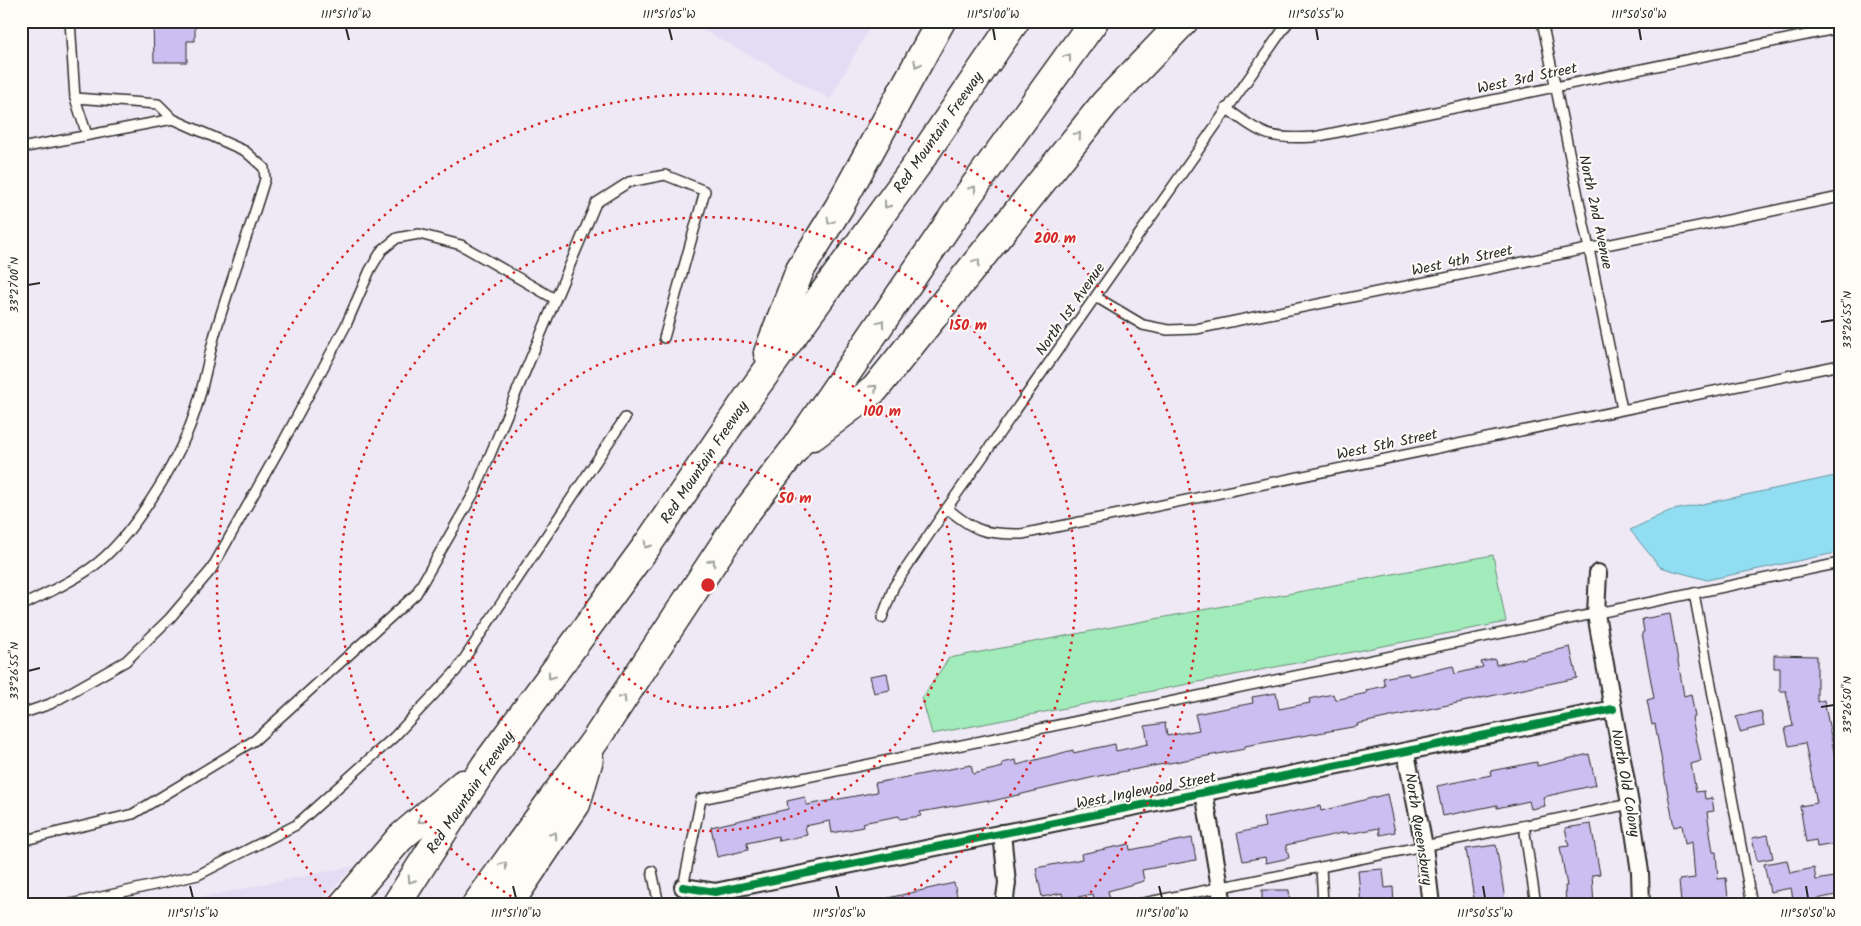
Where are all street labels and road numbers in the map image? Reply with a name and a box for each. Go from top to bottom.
street label: West 3rd Street [1475,57,1580,101]
street label: Red Mountain Freeway [888,66,990,198]
street label: North 2nd Avenue [1571,153,1619,272]
street label: West 4th Street [1409,239,1515,283]
street label: North 1st Avenue [1030,258,1112,361]
street label: Red Mountain Freeway [655,395,756,529]
street label: West 5th Street [1335,423,1440,467]
street label: Red Mountain Freeway [421,725,522,859]
street label: North Old Colony [1604,727,1647,840]
street label: West Inglewood Street [1074,766,1218,816]
street label: North Queensbury [1397,771,1439,888]

